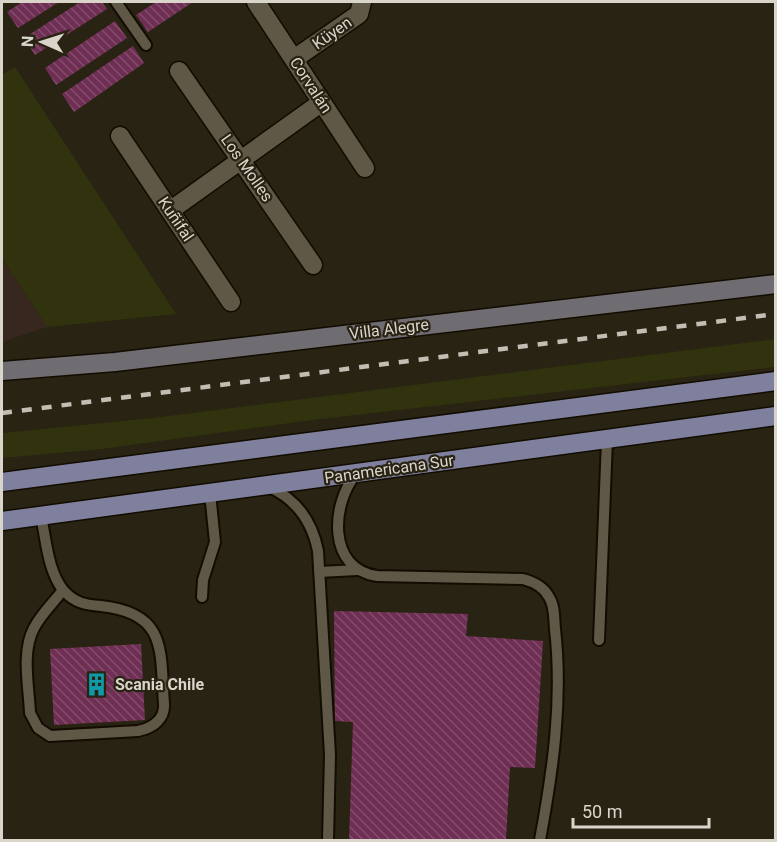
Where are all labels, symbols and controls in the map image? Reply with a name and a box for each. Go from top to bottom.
north arrow [12,12,72,72]
street label: Küyen [309,13,355,53]
text: N [18,35,37,47]
street label: Corvalán [286,53,336,117]
street label: Los Molles [217,131,277,205]
street label: Kuñifal [154,193,198,245]
street label: Villa Alegre [348,315,430,343]
street label: Panamericana Sur [323,450,455,487]
building icon: Scania Chile [84,671,110,697]
place label: Scania Chile [115,675,204,694]
scale bar [573,791,710,829]
text: 50 m [582,801,622,822]

